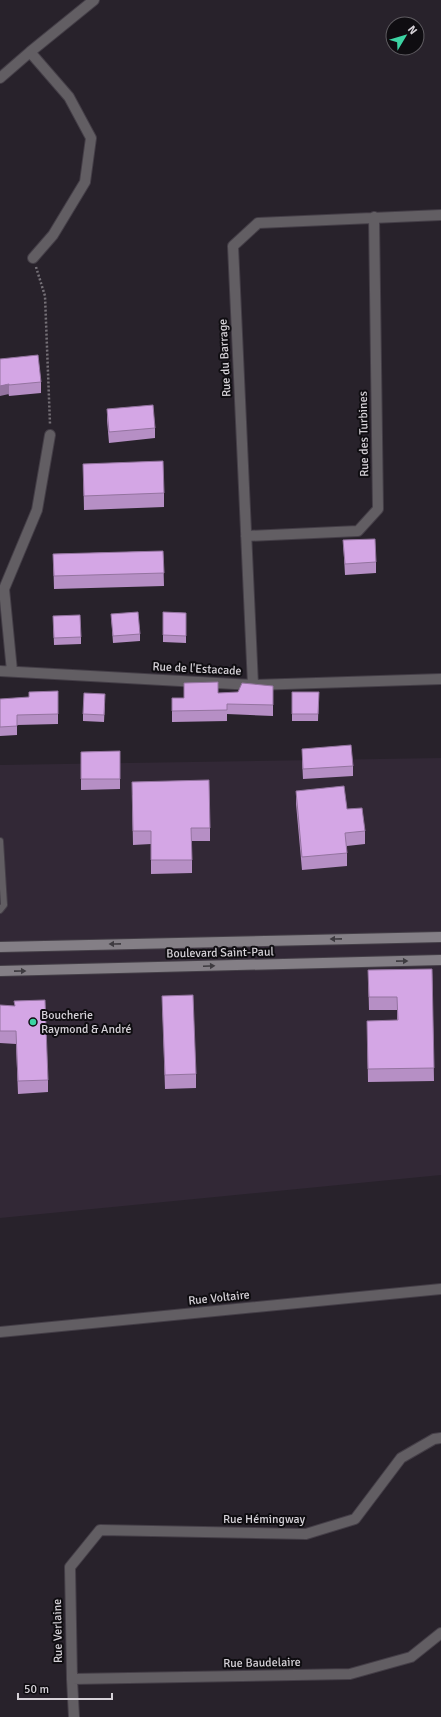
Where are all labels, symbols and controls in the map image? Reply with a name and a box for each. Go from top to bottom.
north arrow [385,16,425,56]
text: N [405,23,420,37]
street label: Rue du Barrage [215,319,235,397]
street label: Rue des Turbines [356,391,372,477]
street label: Rue de l'Estacade [152,659,242,679]
one-way arrow [329,936,342,942]
one-way arrow [108,941,121,947]
street label: Boulevard Saint-Paul [166,945,275,961]
one-way arrow [396,958,409,964]
one-way arrow [203,963,216,969]
one-way arrow [14,967,26,974]
place label: Boucherie Raymond & André [41,1008,132,1037]
marker: Boucherie Raymond & André [28,1017,38,1027]
street label: Rue Voltaire [188,1287,250,1309]
street label: Rue Hémingway [223,1512,305,1527]
street label: Rue Verlaine [50,1599,66,1663]
street label: Rue Baudelaire [223,1655,301,1671]
scale bar [18,1675,112,1701]
text: 50 m [24,1682,49,1697]

